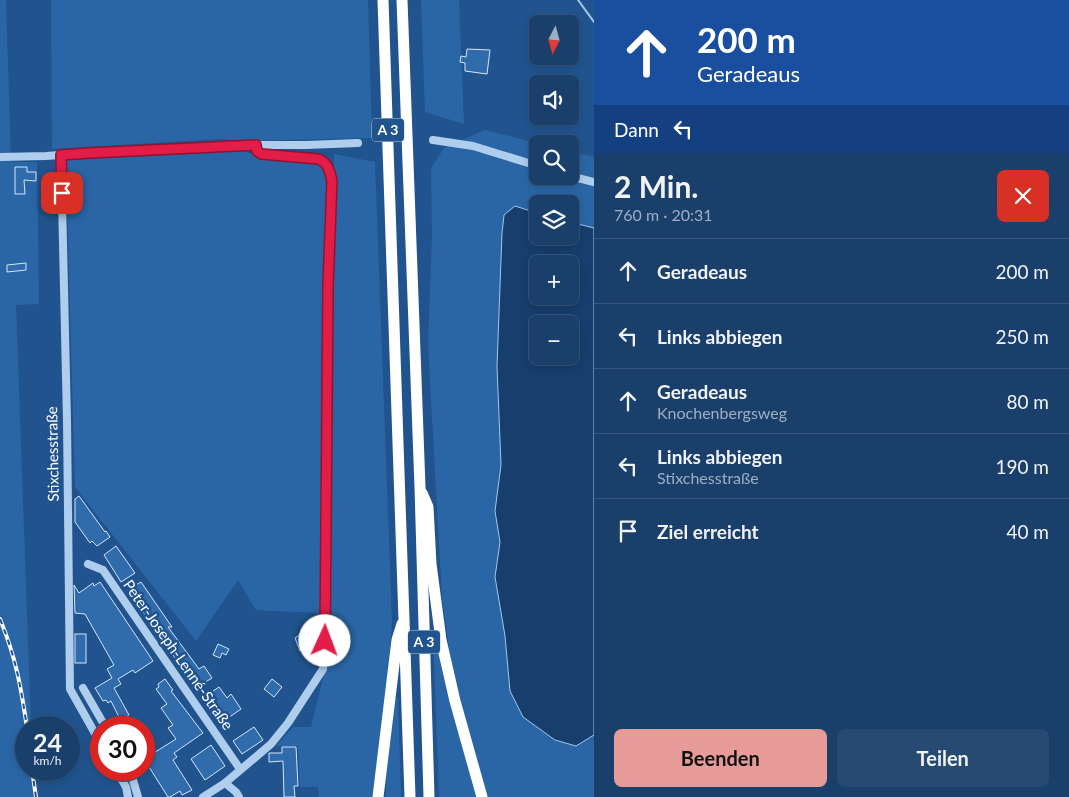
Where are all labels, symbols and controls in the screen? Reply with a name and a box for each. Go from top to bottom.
north arrow [529,15,579,65]
map controls [529,15,579,365]
text: 200 m [697,18,796,60]
icon: ahead [614,20,679,85]
text: Geradeaus [697,60,800,87]
button: sound [529,75,579,125]
icon: left [669,115,697,143]
road number: A 3 [372,118,404,142]
text: Dann [614,118,659,141]
button: search [529,135,579,185]
text: 2 Min. [614,168,699,204]
button: close [997,170,1049,222]
pin [41,172,83,214]
icon: arrive [48,179,76,207]
button: layers [529,195,579,245]
text: 760 m · 20:31 [614,205,713,224]
button: + [529,255,579,305]
icon: ahead [614,257,642,285]
text: Geradeaus [657,260,747,283]
text: 200 m [995,260,1049,283]
button: − [529,315,579,365]
icon: left [614,322,642,350]
text: Links abbiegen [657,325,782,348]
text: 250 m [995,325,1049,348]
text: Geradeaus [657,380,747,403]
icon: ahead [614,387,642,415]
text: 80 m [1006,390,1049,413]
text: Knochenbergsweg [657,403,787,422]
street label: Stixchesstraße [42,406,62,502]
text: Links abbiegen [657,445,782,468]
icon: left [614,452,642,480]
text: 190 m [995,455,1049,478]
text: Stixchesstraße [657,468,759,487]
icon: arrive [614,517,642,545]
text: Ziel erreicht [657,520,759,543]
text: 40 m [1006,520,1049,543]
street label: Peter-Joseph-Lenné-Straße [120,576,238,733]
position arrow [298,614,350,666]
road number: A 3 [408,630,440,654]
speed limit sign: 30 [90,716,155,781]
text: 24 [33,727,62,757]
button: Beenden [614,729,827,787]
button: Teilen [837,729,1049,787]
text: km/h [33,753,62,768]

